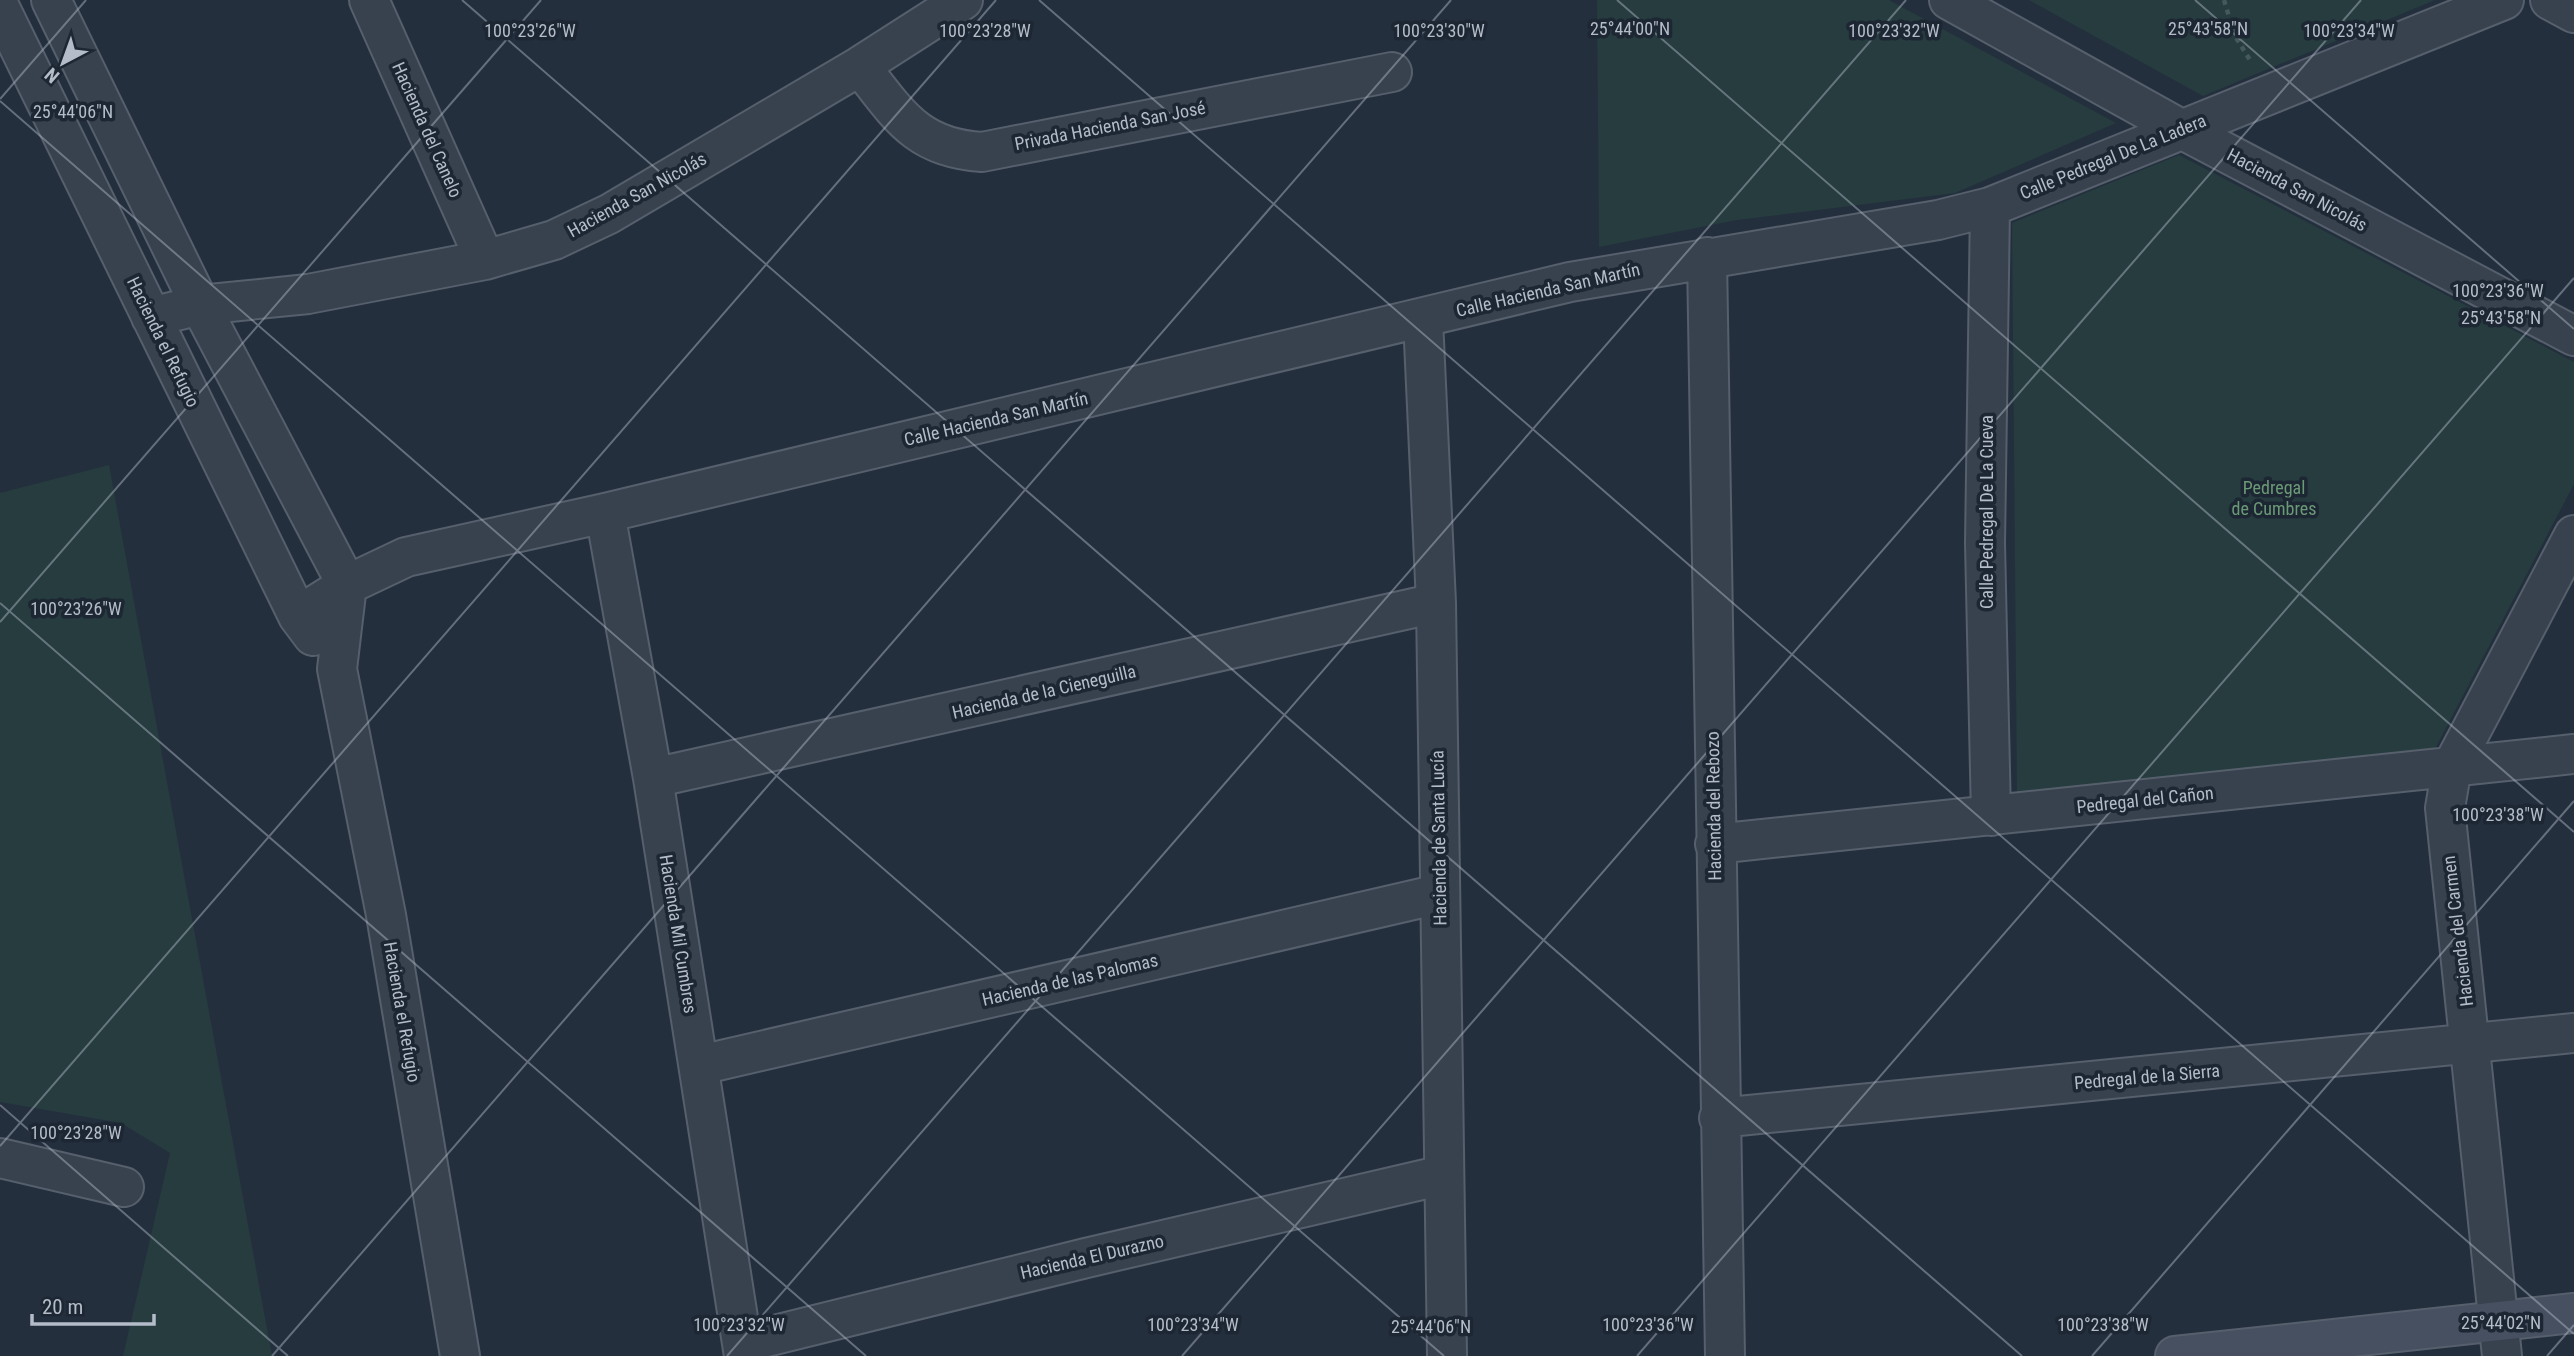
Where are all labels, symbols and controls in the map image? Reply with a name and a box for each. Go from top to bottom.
text: 25°44'00"N [1590,18,1670,39]
text: 25°43'58"N [2168,18,2248,39]
text: 100°23'26"W [484,20,576,41]
text: 100°23'28"W [939,20,1031,41]
text: 100°23'30"W [1393,20,1485,41]
text: 100°23'32"W [1848,20,1940,41]
text: 100°23'34"W [2303,20,2395,41]
north arrow [28,28,98,98]
street label: Hacienda del Canelo [388,59,467,201]
text: N [40,63,64,88]
street label: Privada Hacienda San José [1013,97,1207,154]
text: 25°44'06"N [33,101,113,122]
street label: Calle Pedregal De La Ladera [2017,110,2209,204]
street label: Hacienda San Nicolás [2224,144,2371,235]
street label: Hacienda San Nicolás [564,148,710,241]
street label: Calle Hacienda San Martín [1454,258,1642,321]
street label: Hacienda el Refugio [123,273,204,410]
text: 100°23'36"W [2452,280,2544,301]
text: 25°43'58"N [2461,307,2541,328]
street label: Calle Hacienda San Martín [902,387,1090,450]
street label: Calle Pedregal De La Cueva [1976,415,1997,609]
park label: Pedregal de Cumbres [2232,477,2316,519]
text: 100°23'26"W [30,598,122,619]
street label: Hacienda de la Cieneguilla [950,660,1138,723]
street label: Hacienda del Rebozo [1702,731,1725,881]
street label: Hacienda de Santa Lucía [1426,750,1451,926]
street label: Pedregal del Cañon [2075,782,2215,817]
text: 100°23'38"W [2452,804,2544,825]
street label: Hacienda Mil Cumbres [656,853,701,1015]
street label: Hacienda del Carmen [2438,854,2477,1008]
street label: Hacienda el Refugio [380,940,425,1084]
street label: Hacienda de las Palomas [980,949,1160,1010]
street label: Pedregal de la Sierra [2073,1060,2221,1093]
text: 100°23'28"W [30,1122,122,1143]
street label: Hacienda El Durazno [1018,1230,1166,1283]
scale bar [32,1282,154,1326]
text: 20 m [42,1295,83,1319]
text: 25°44'02"N [2461,1312,2541,1333]
text: 100°23'32"W [693,1314,785,1335]
text: 100°23'34"W [1147,1314,1239,1335]
text: 100°23'36"W [1602,1314,1694,1335]
text: 100°23'38"W [2057,1314,2149,1335]
text: 25°44'06"N [1391,1316,1471,1337]

